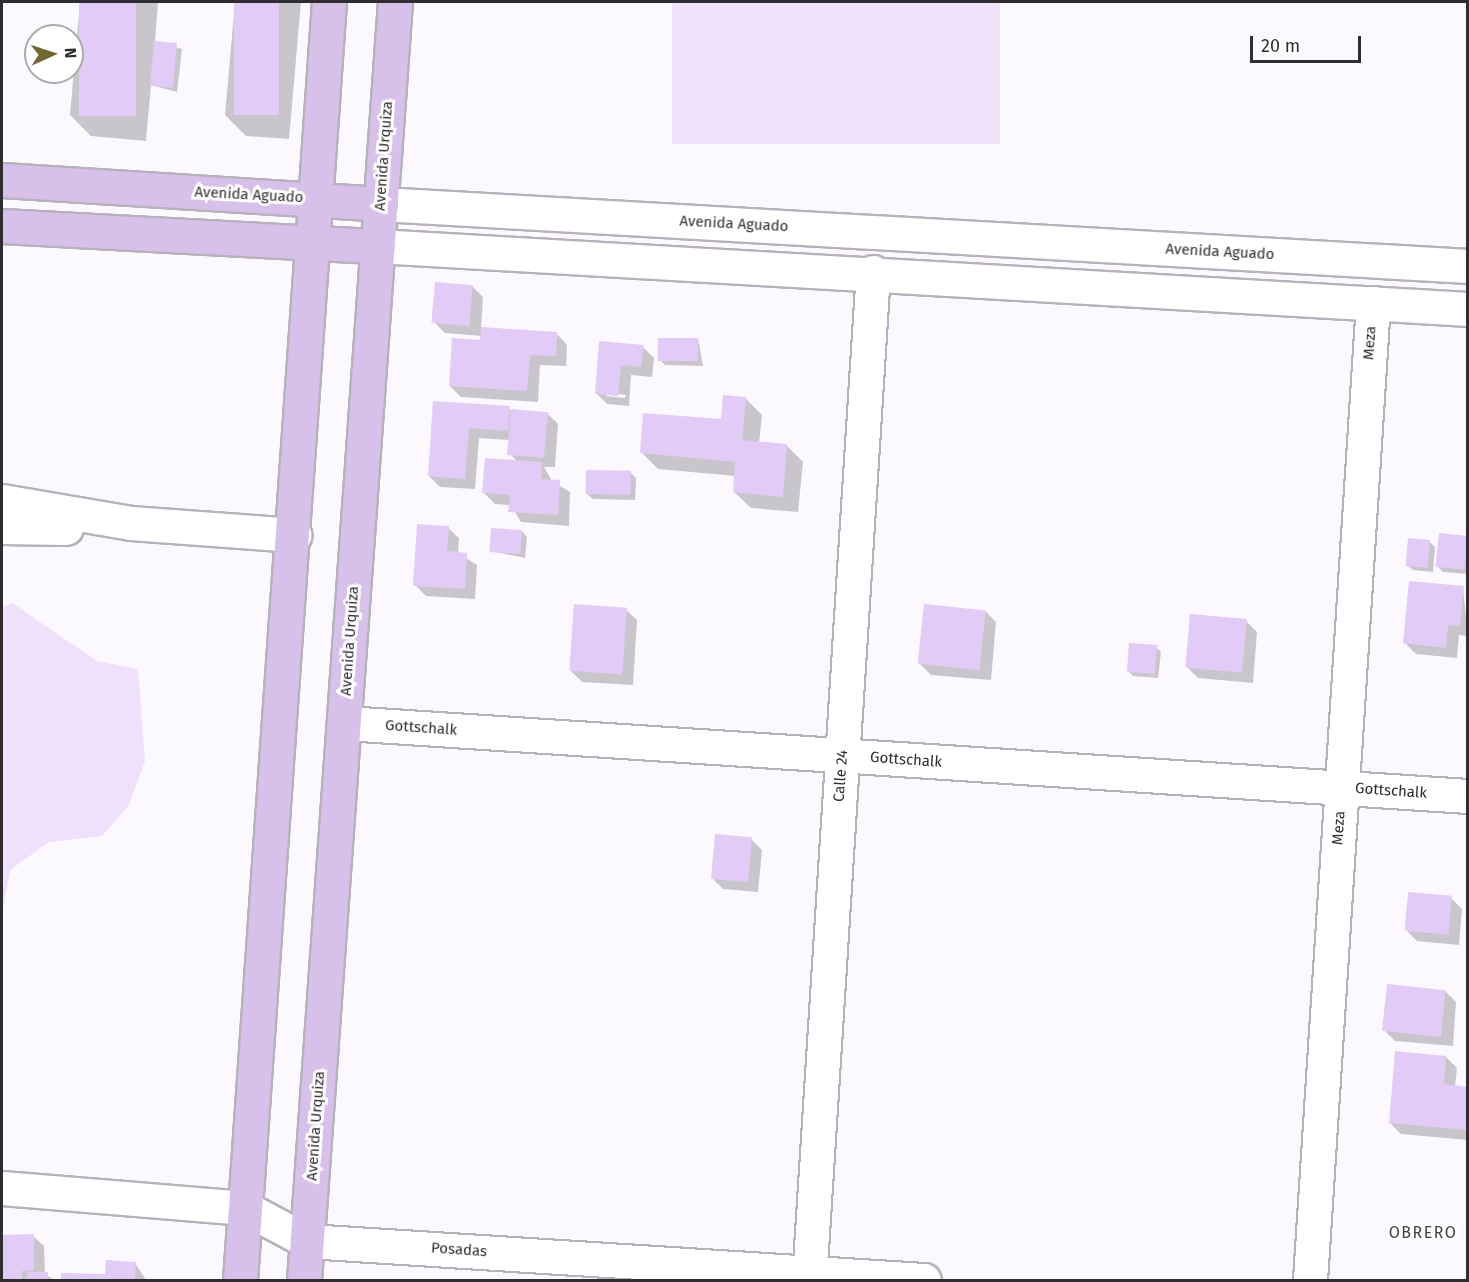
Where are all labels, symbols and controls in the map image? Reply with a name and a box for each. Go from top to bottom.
north arrow [24,24,84,84]
scale bar [1253,24,1364,62]
text: 20 m [1261,35,1300,57]
text: N [61,47,80,59]
street label: Avenida Urquiza [371,101,397,211]
street label: Avenida Aguado [194,183,304,207]
street label: Avenida Aguado [679,212,789,236]
street label: Avenida Aguado [1165,240,1275,264]
street label: Meza [1360,325,1380,361]
street label: Avenida Urquiza [337,586,363,696]
street label: Gottschalk [384,717,458,739]
street label: Calle 24 [830,749,852,803]
street label: Gottschalk [869,749,943,771]
street label: Gottschalk [1354,780,1428,802]
street label: Meza [1329,810,1349,846]
street label: Avenida Urquiza [303,1071,329,1181]
district label: OBRERO [1389,1223,1457,1243]
street label: Posadas [430,1239,488,1261]

